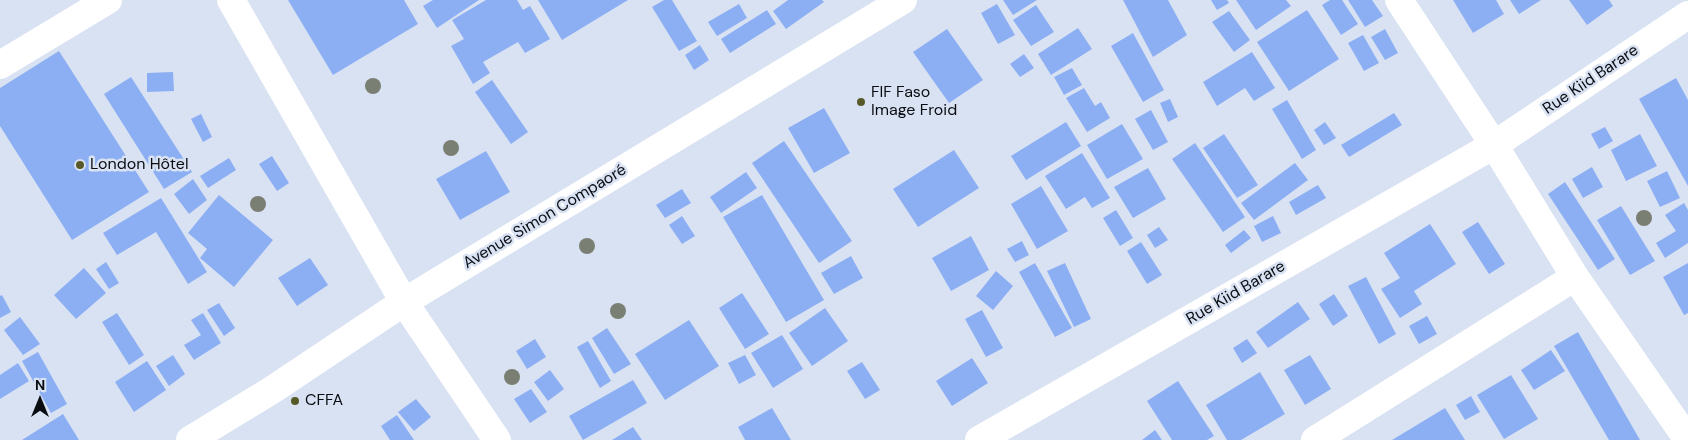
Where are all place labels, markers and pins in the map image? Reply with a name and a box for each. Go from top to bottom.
place label: FIF Faso Image Froid [871,83,957,121]
marker: FIF Faso Image Froid [855,96,867,108]
place label: London Hôtel [90,155,188,175]
marker: London Hôtel [74,159,86,171]
place label: CFFA [305,391,343,411]
marker: CFFA [289,395,301,407]

